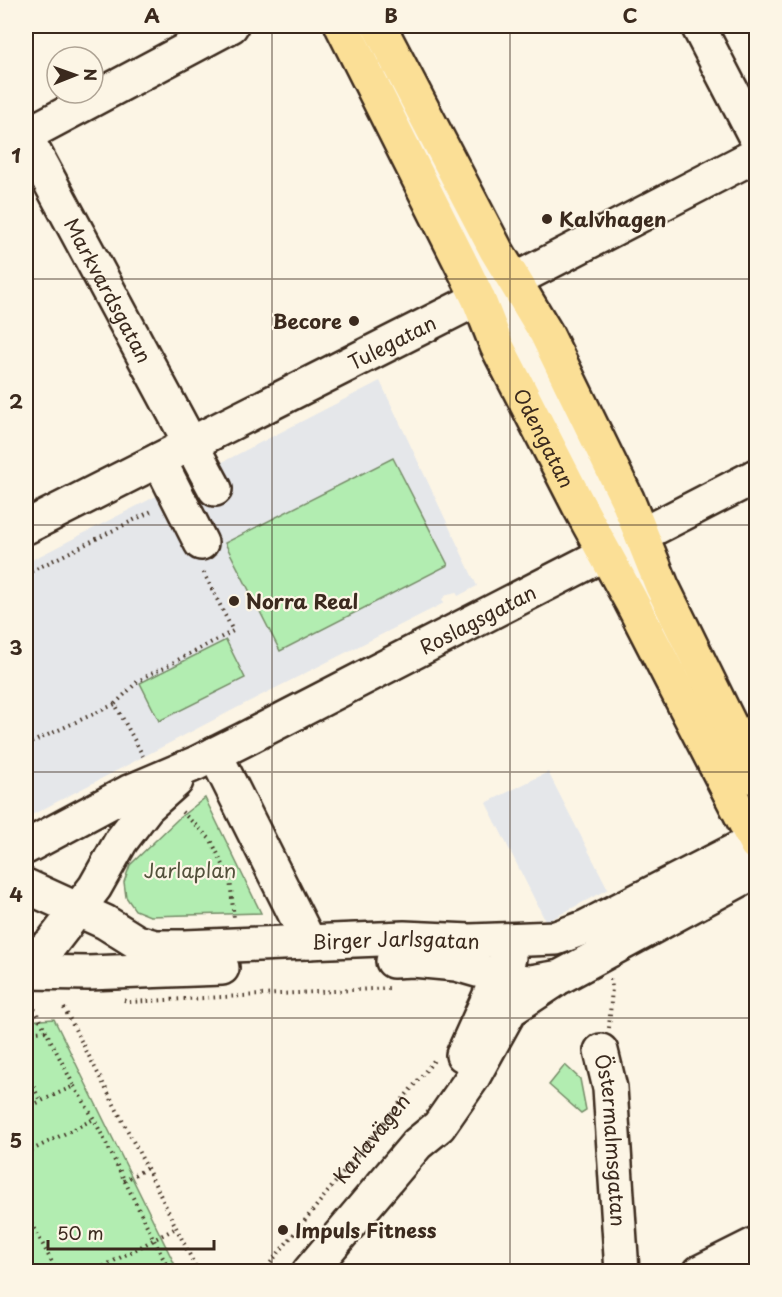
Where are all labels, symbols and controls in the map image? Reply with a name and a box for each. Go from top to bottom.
text: A [144,0,160,30]
text: B [384,0,398,30]
text: C [622,0,638,30]
north arrow [45,45,105,105]
text: N [79,68,103,81]
text: 1 [11,140,21,170]
place label: Kalvhagen [559,204,666,234]
street label: Markvardsgatan [57,212,160,368]
marker: Kalvhagen [540,212,554,226]
place label: Becore [273,306,342,336]
street label: Tulegatan [343,307,441,377]
marker: Becore [347,314,361,328]
street label: Odengatan [506,383,582,493]
text: 2 [9,386,23,416]
street label: Roslagsgatan [414,577,541,662]
place label: Norra Real [246,586,358,616]
marker: Norra Real [227,594,241,608]
text: 3 [9,632,23,662]
park label: Jarlaplan [144,855,236,885]
text: 4 [9,879,23,909]
street label: Birger Jarlsgatan [311,923,480,957]
street label: Östermalmsgatan [587,1051,634,1227]
street label: Karlavägen [326,1087,417,1190]
text: 5 [10,1125,22,1155]
scale bar [48,1213,214,1251]
place label: Impuls Fitness [295,1215,437,1245]
text: 50 m [57,1219,104,1246]
marker: Impuls Fitness [276,1223,290,1237]

